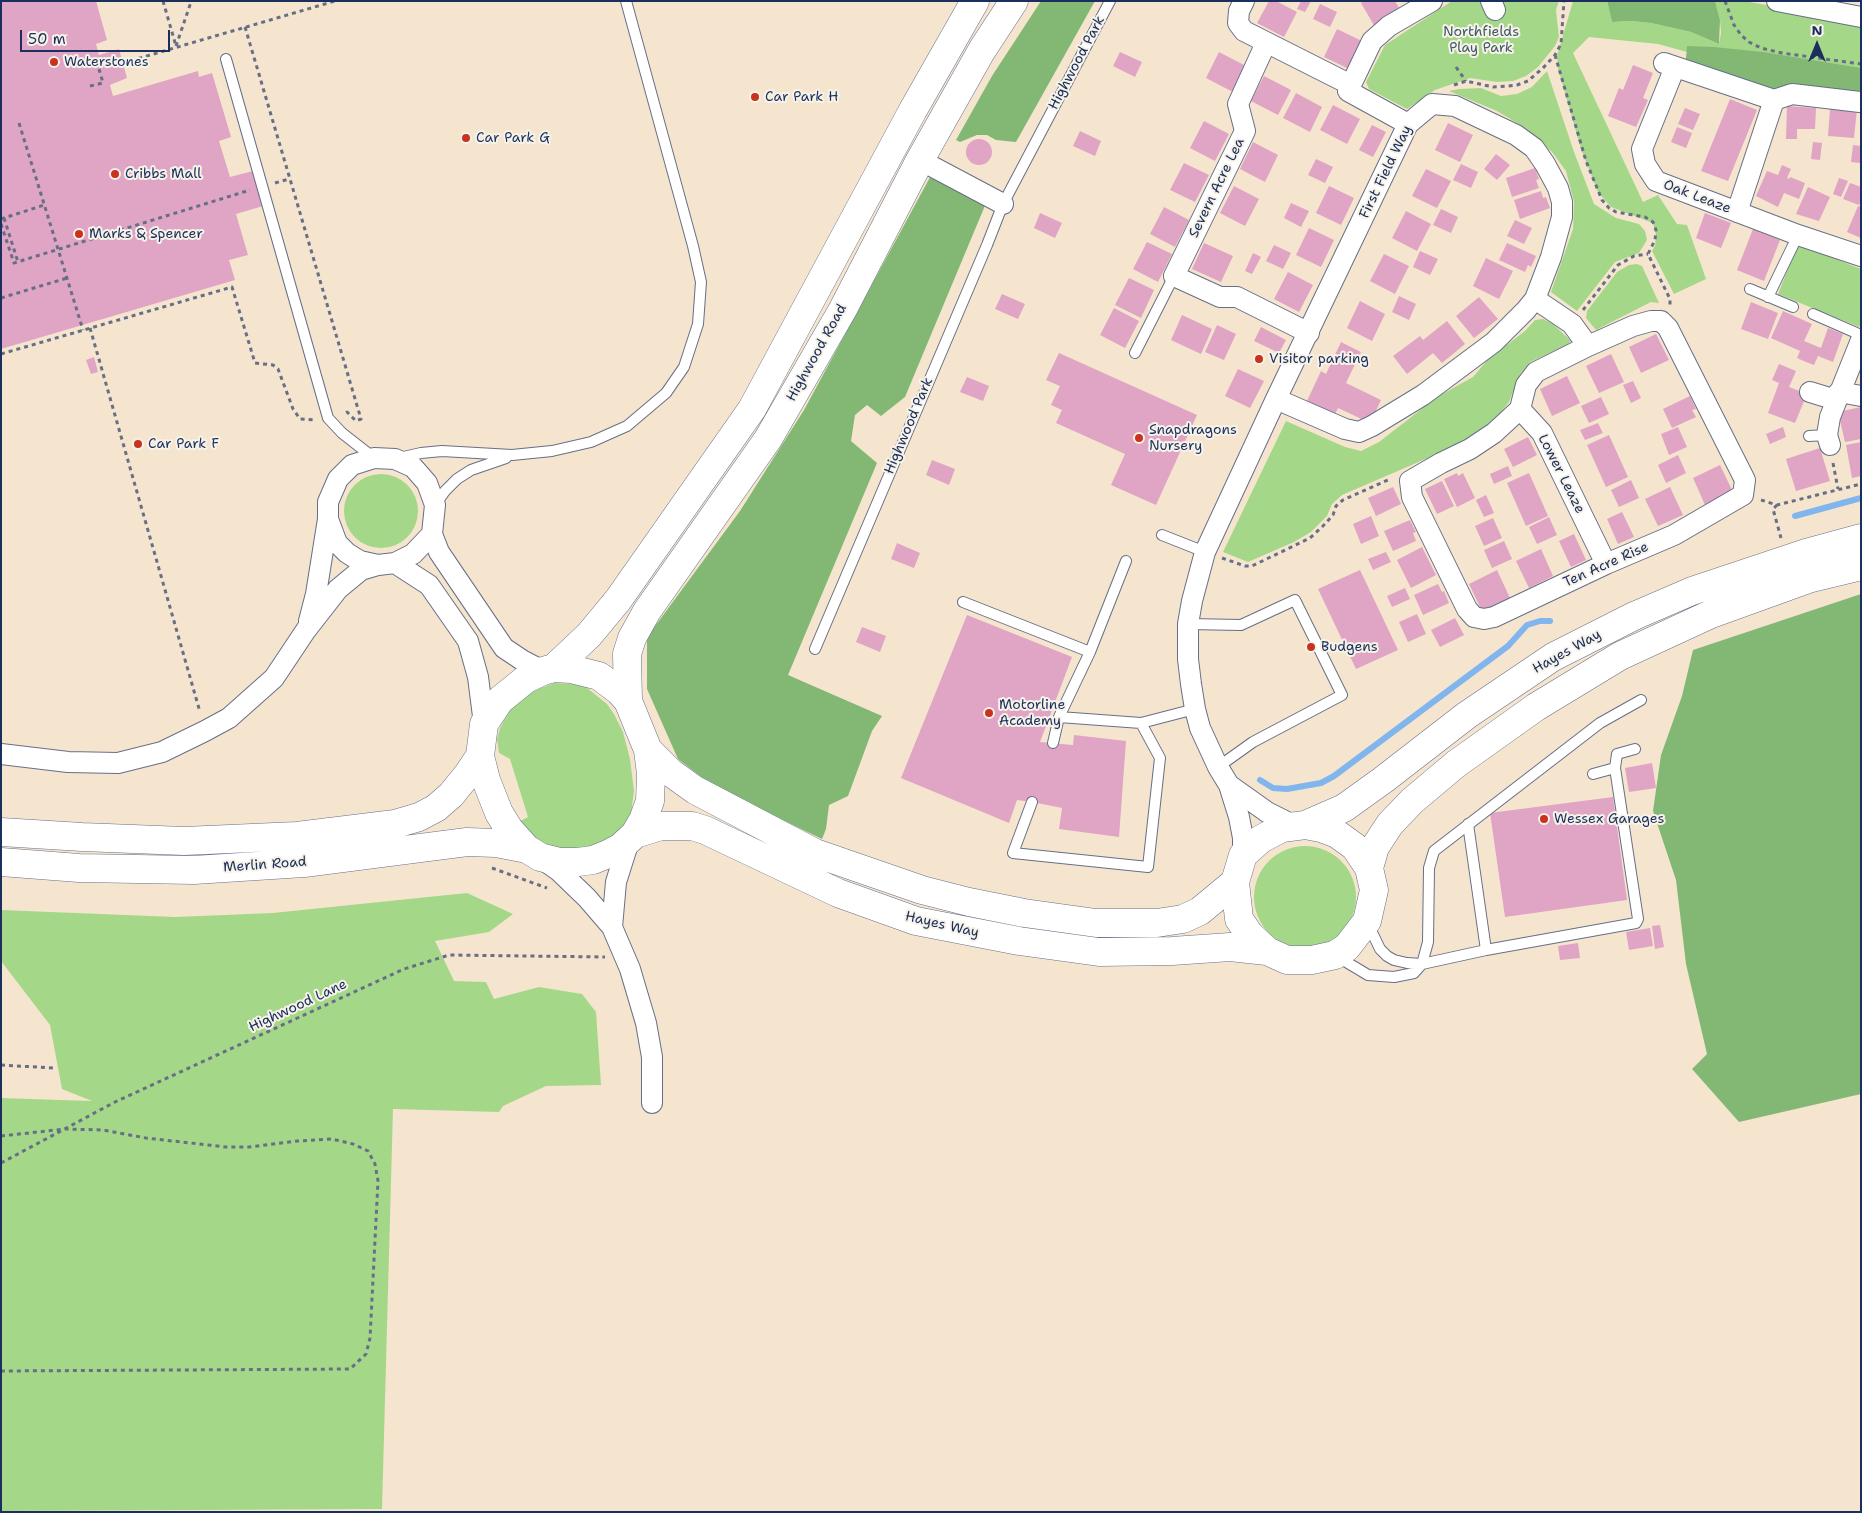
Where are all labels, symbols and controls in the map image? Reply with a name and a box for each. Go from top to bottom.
street label: Highwood Park [1045,13,1109,113]
scale bar [22,20,172,52]
north arrow [1792,20,1842,70]
text: N [1811,21,1823,39]
park label: Northfields Play Park [1443,24,1519,56]
text: 50 m [28,29,66,49]
place label: Waterstones [64,54,149,70]
marker: Waterstones [48,56,60,68]
place label: Car Park H [765,89,838,105]
marker: Car Park H [749,91,761,103]
street label: First Field Way [1356,123,1416,221]
place label: Car Park G [476,130,550,146]
marker: Car Park G [460,132,472,144]
street label: Severn Acre Lea [1186,135,1248,241]
place label: Cribbs Mall [125,166,202,182]
marker: Cribbs Mall [109,168,121,180]
street label: Oak Leaze [1661,176,1733,218]
place label: Marks & Spencer [89,226,203,242]
marker: Marks & Spencer [73,228,85,240]
street label: Highwood Road [783,301,851,405]
place label: Visitor parking [1269,351,1369,367]
marker: Visitor parking [1253,353,1265,365]
street label: Highwood Park [881,375,937,477]
place label: Snapdragons Nursery [1149,422,1237,454]
marker: Snapdragons Nursery [1133,432,1145,444]
street label: Lower Leaze [1534,432,1588,516]
place label: Car Park F [148,436,219,452]
marker: Car Park F [132,438,144,450]
street label: Ten Acre Rise [1561,539,1651,591]
street label: Hayes Way [1530,626,1604,678]
place label: Budgens [1321,639,1378,655]
marker: Budgens [1305,641,1317,653]
place label: Motorline Academy [999,697,1065,730]
marker: Motorline Academy [983,707,995,719]
place label: Wessex Garages [1554,811,1664,827]
marker: Wessex Garages [1538,813,1550,825]
street label: Merlin Road [223,854,307,876]
street label: Hayes Way [903,908,981,942]
street label: Highwood Lane [246,976,350,1036]

